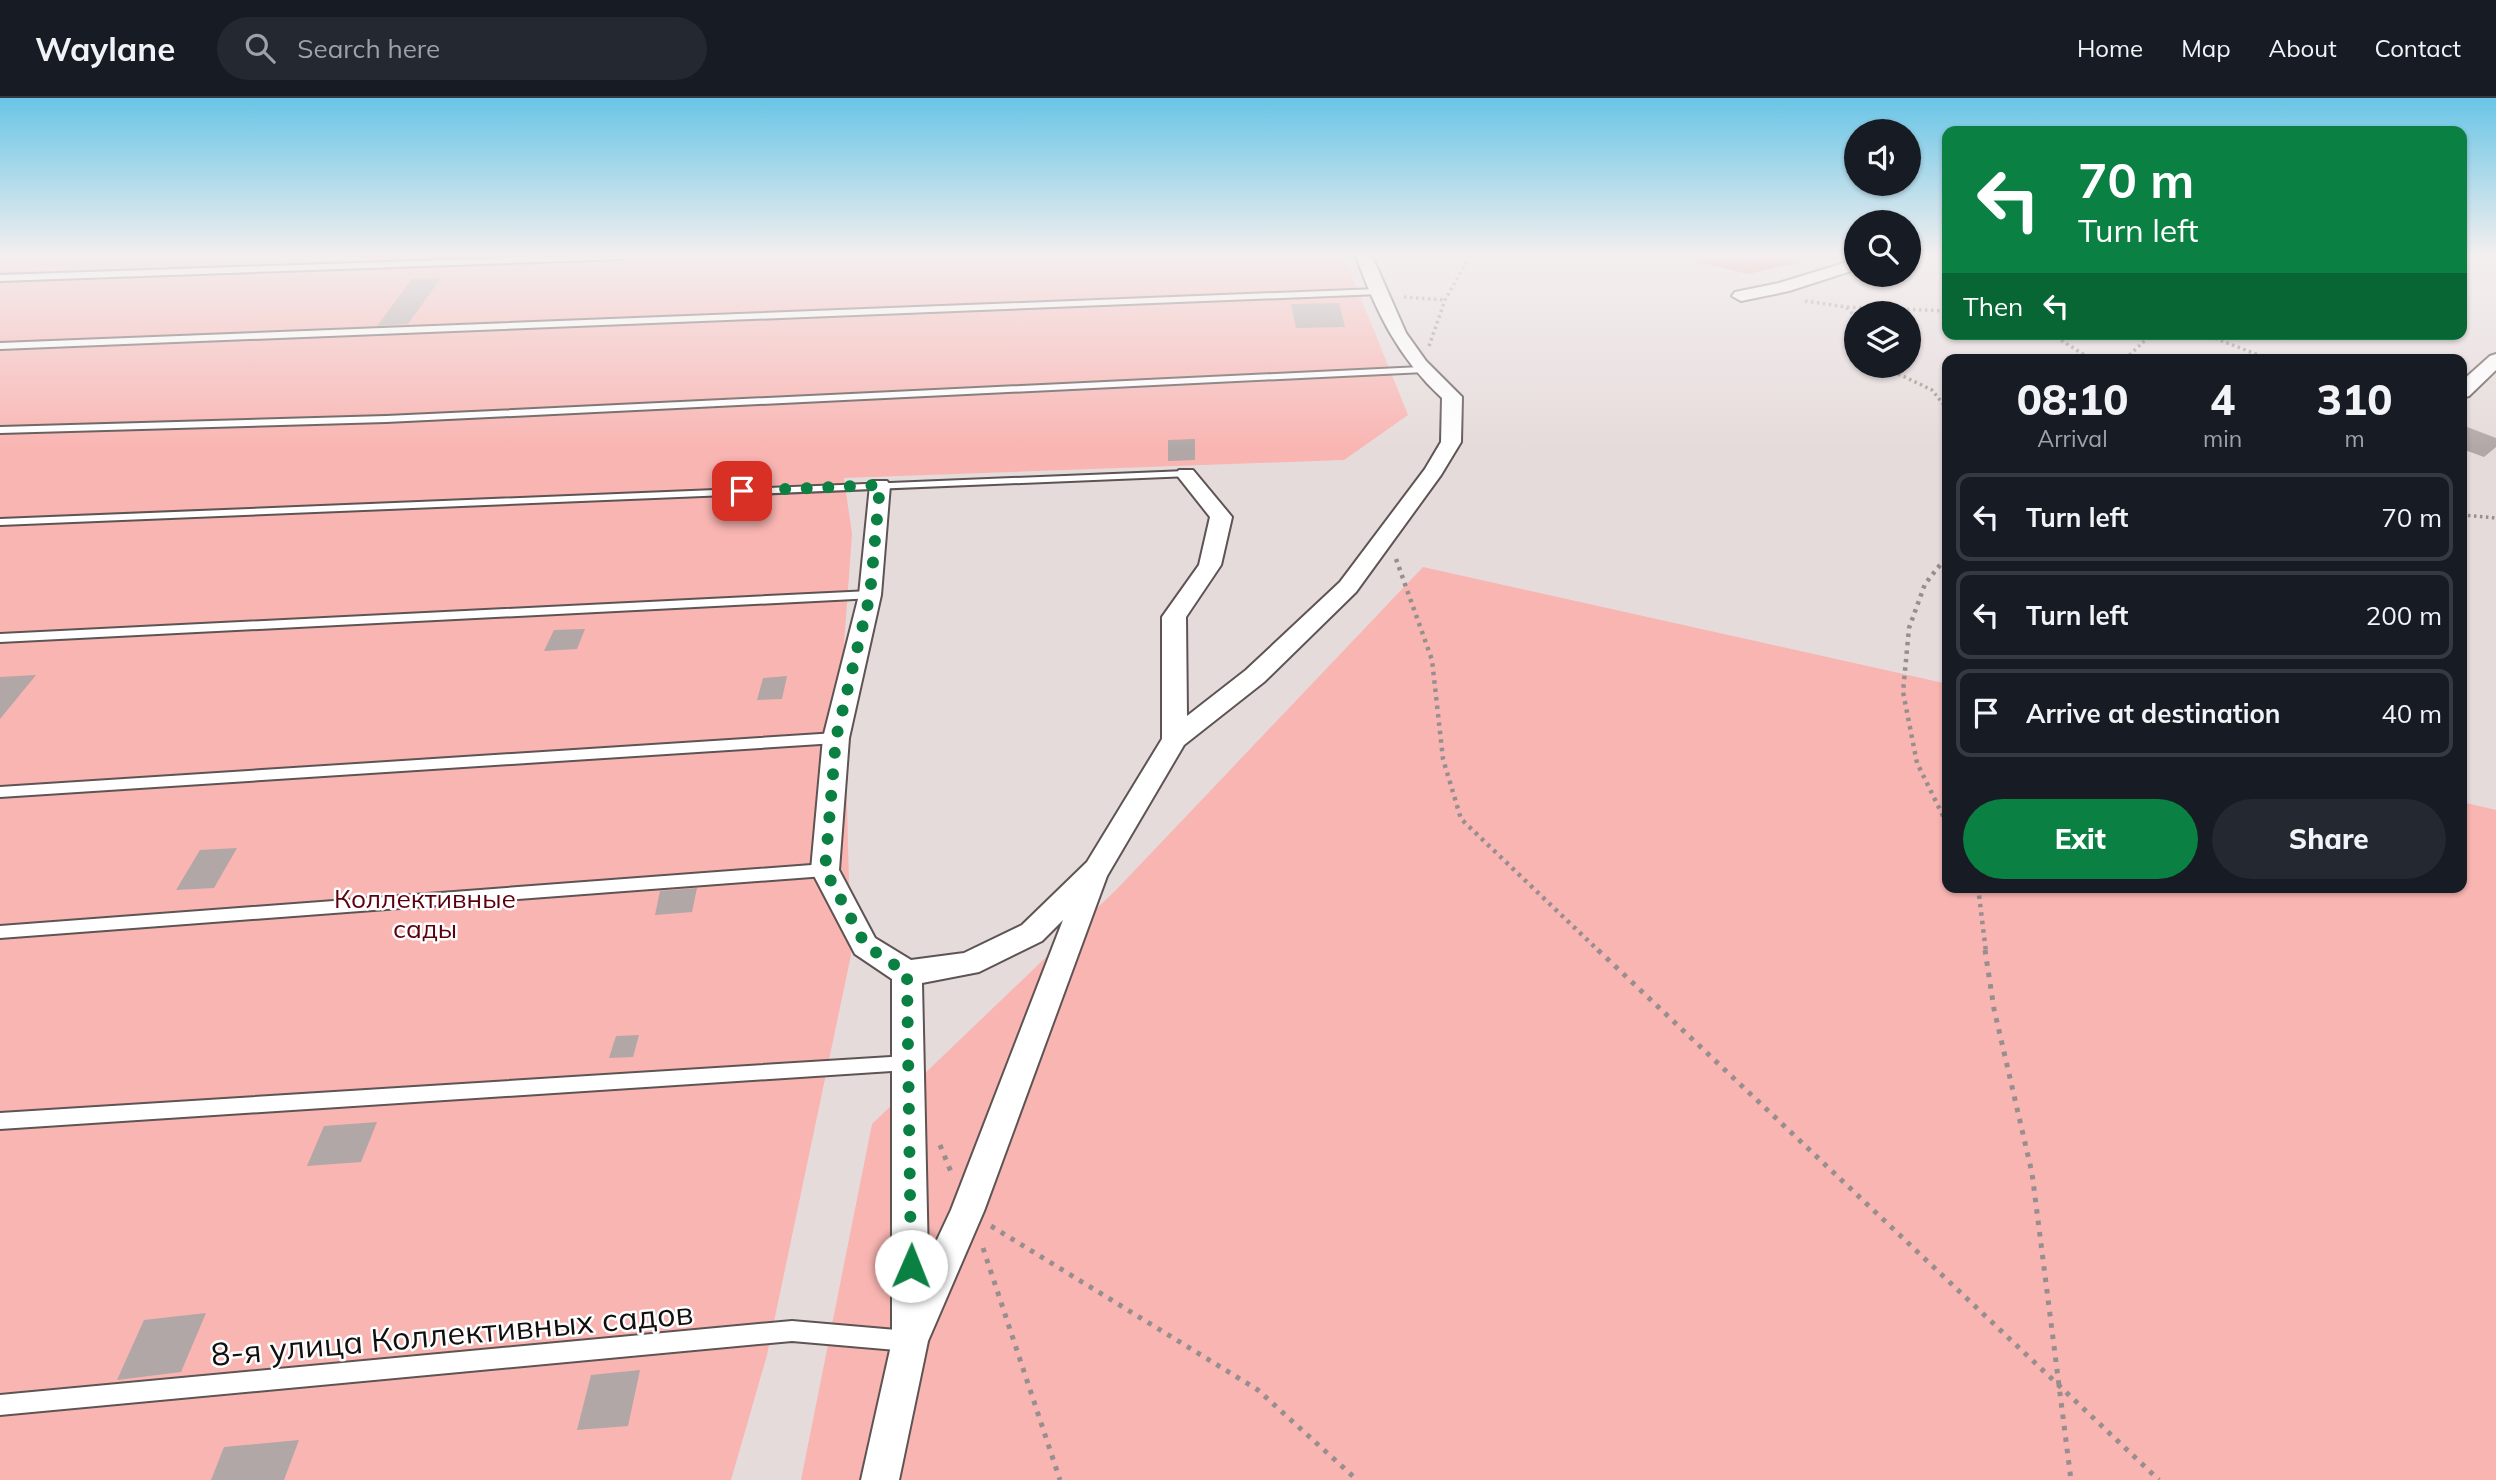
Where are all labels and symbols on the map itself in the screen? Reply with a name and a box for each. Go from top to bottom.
pin [712,461,772,521]
park label: Коллективные сады [334,882,516,945]
position arrow [874,1229,948,1303]
street label: 8-я улица Коллективных садов [209,1292,695,1374]

